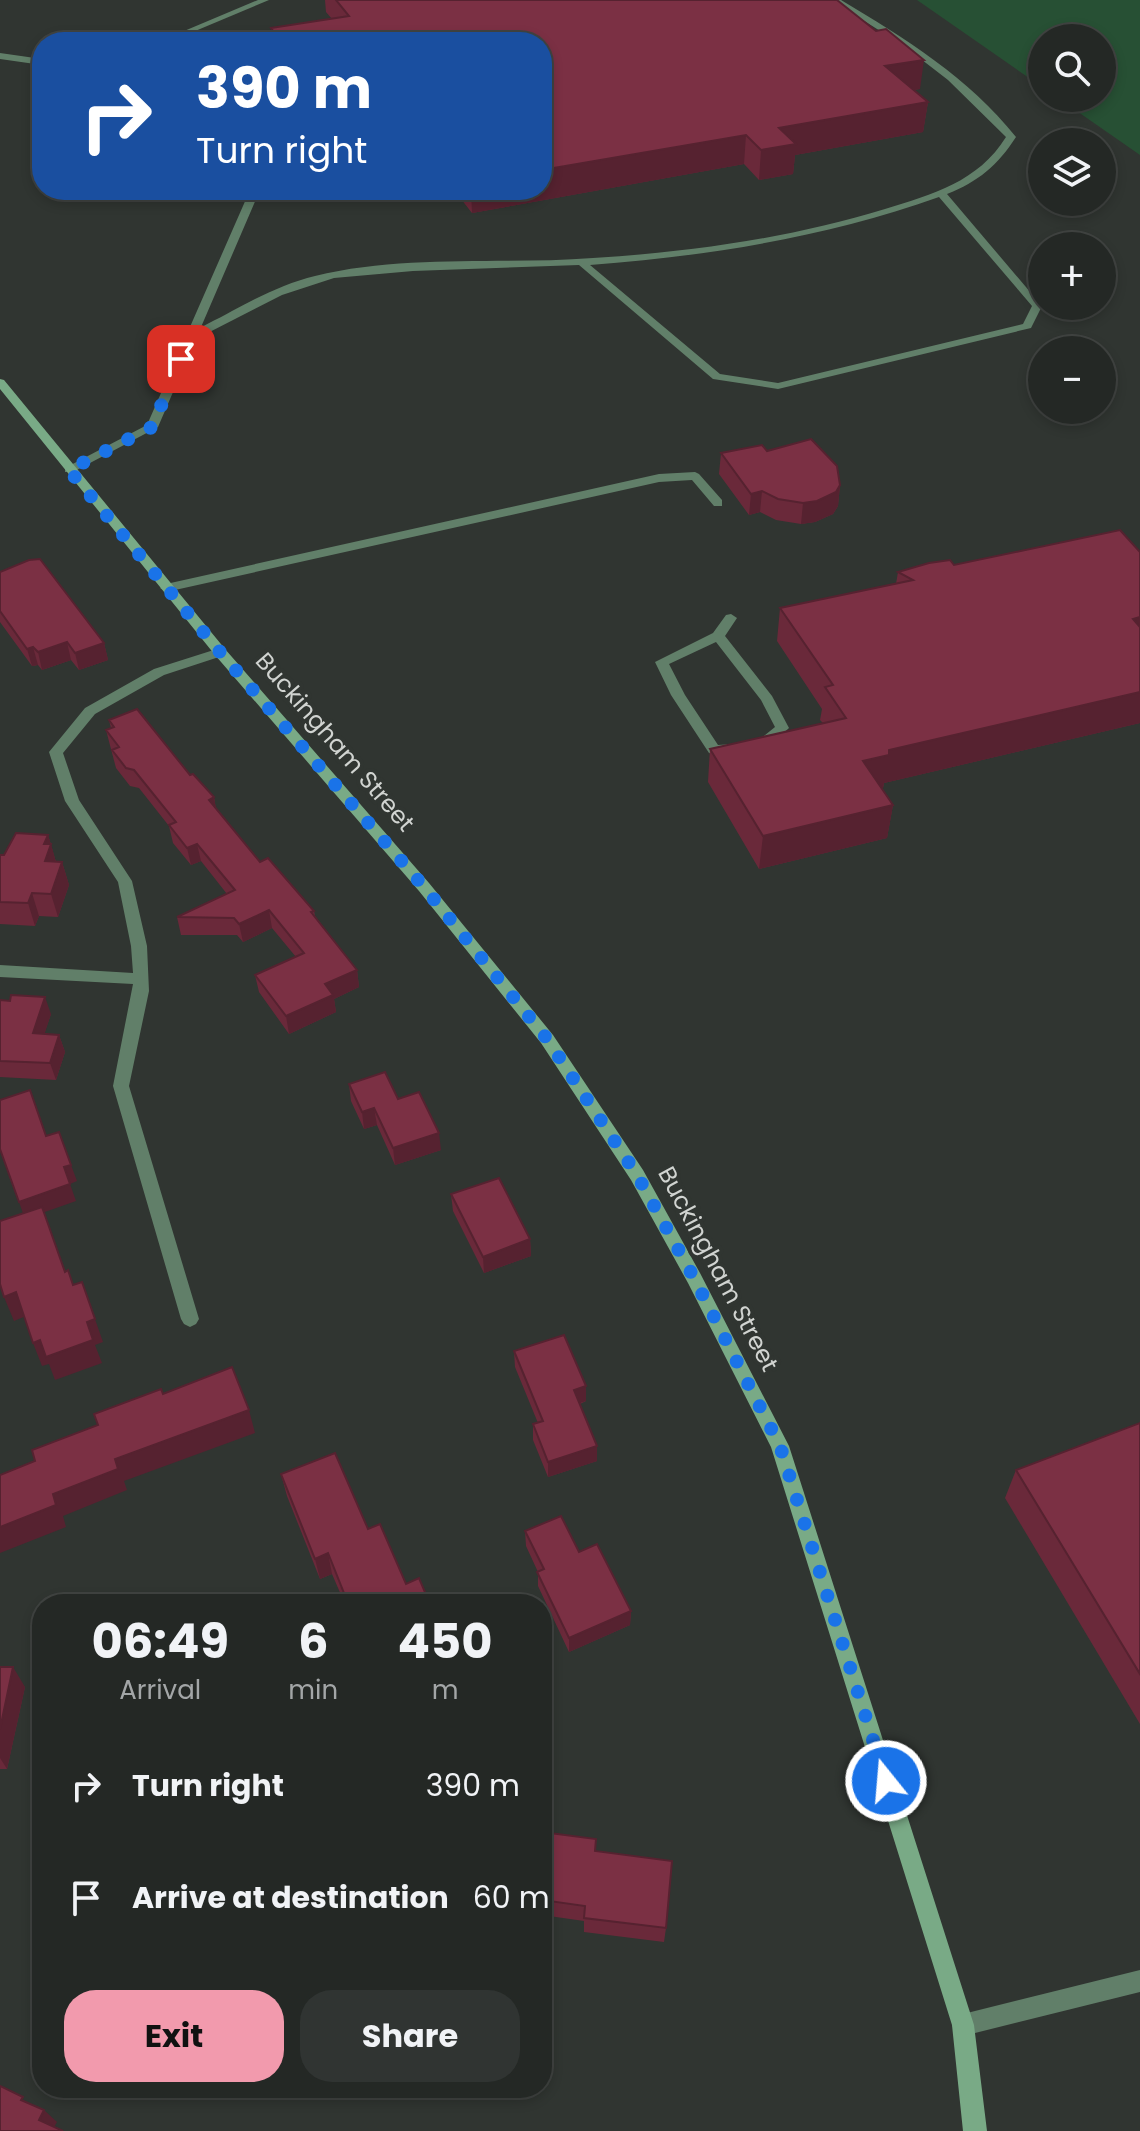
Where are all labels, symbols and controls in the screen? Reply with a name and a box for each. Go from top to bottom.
map controls [1028,24,1116,424]
button: search [1028,24,1116,112]
text: 390 m [196,49,372,128]
icon: right [64,64,168,168]
text: Turn right [196,125,367,176]
button: layers [1028,128,1116,216]
button: + [1028,232,1116,320]
pin [147,325,215,393]
button: − [1028,336,1116,424]
icon: arrive [159,337,203,381]
street label: Buckingham Street [248,645,422,838]
street label: Buckingham Street [650,1161,786,1377]
text: 06:49 [91,1608,229,1675]
text: 6 [298,1608,329,1675]
text: 450 [398,1608,493,1675]
text: Arrival [119,1672,201,1708]
text: min [288,1672,338,1708]
text: m [432,1672,458,1708]
position arrow [844,1739,928,1823]
icon: right [64,1764,108,1808]
text: Turn right [132,1764,284,1807]
text: 390 m [426,1764,520,1807]
icon: arrive [64,1876,108,1920]
text: Arrive at destination [132,1876,449,1919]
text: 60 m [473,1876,550,1919]
button: Exit [64,1990,284,2082]
button: Share [300,1990,520,2082]

